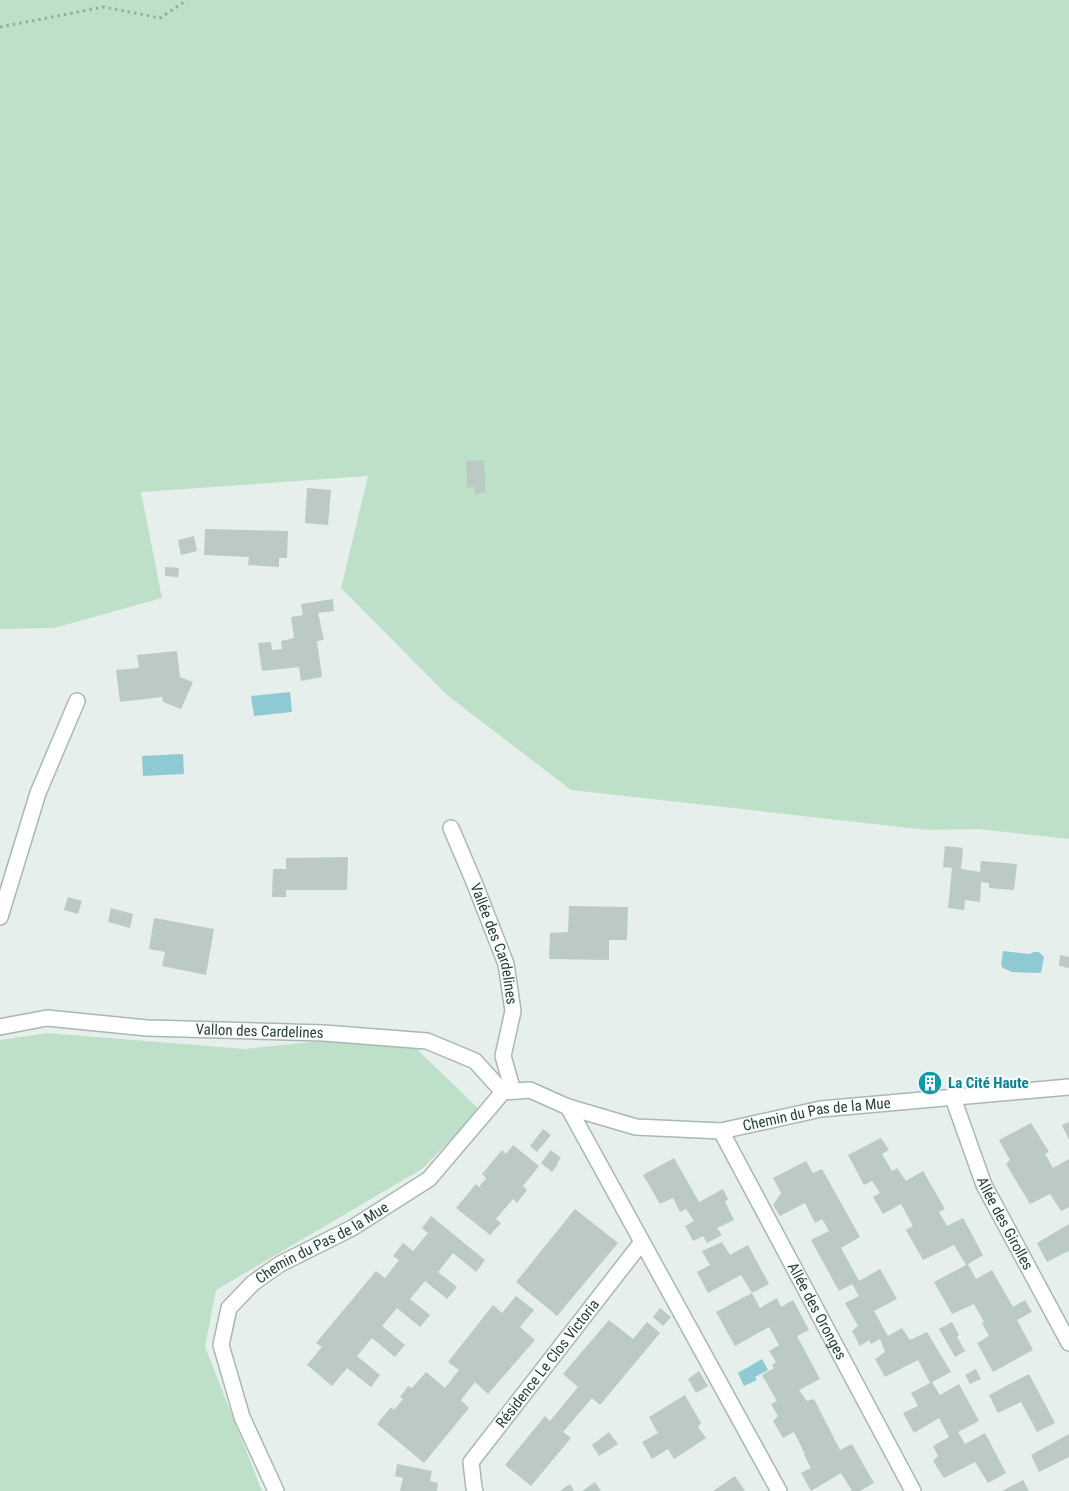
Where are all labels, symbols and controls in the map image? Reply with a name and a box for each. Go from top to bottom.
street label: Vallée des Cardelines [466,880,521,1006]
street label: Vallon des Cardelines [195,1020,324,1042]
building icon: La Cité Haute [917,1070,943,1096]
place label: La Cité Haute [948,1074,1029,1092]
street label: Chemin du Pas de la Mue [741,1094,891,1135]
street label: Allée des Girolles [973,1175,1037,1273]
street label: Chemin du Pas de la Mue [252,1198,392,1287]
street label: Allée des Oronges [784,1259,850,1363]
street label: Résidence Le Clos Victoria [492,1296,603,1431]

